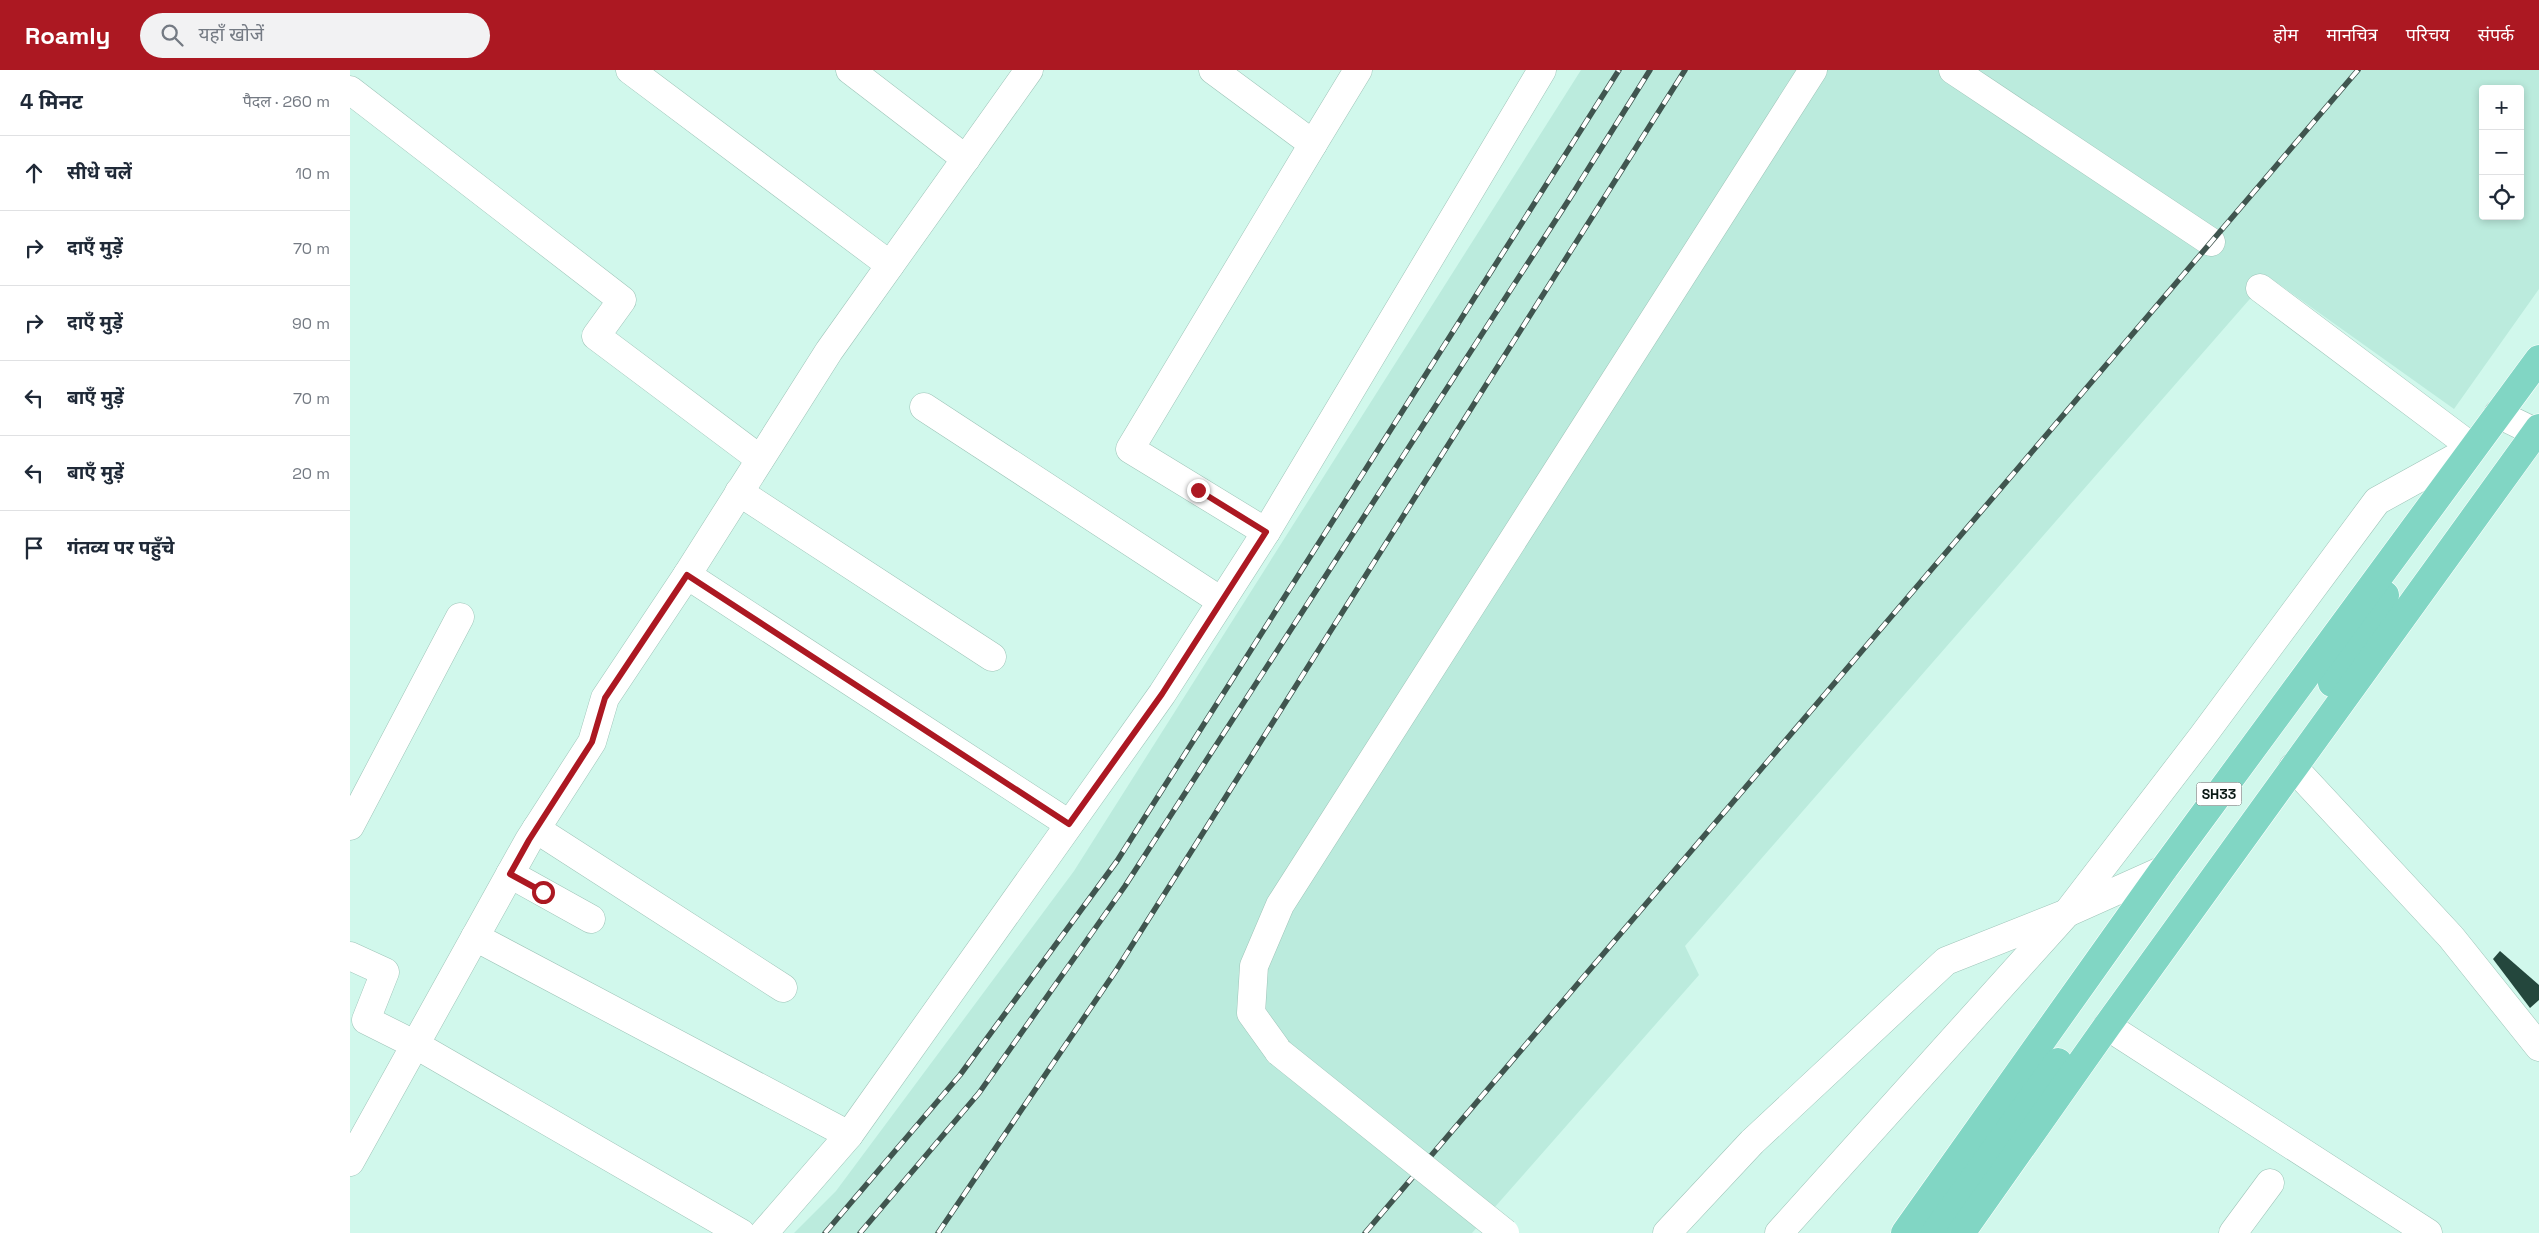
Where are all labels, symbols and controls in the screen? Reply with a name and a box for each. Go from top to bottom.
search box [140,13,490,58]
text: Roamly [25,20,110,51]
icon: search [158,21,186,49]
text: यहाँ खोजें [198,22,264,47]
text: होम [2273,23,2298,46]
text: मानचित्र [2326,23,2378,46]
text: परिचय [2406,23,2450,46]
text: संपर्क [2478,23,2514,46]
map controls [2479,85,2524,220]
button: + [2479,85,2524,130]
text: 4 मिनट [20,88,83,115]
text: पैदल · 260 m [243,91,330,112]
button: − [2479,130,2524,175]
icon: ahead [20,159,48,187]
text: सीधे चलें [67,160,132,185]
text: 10 m [295,163,330,184]
button: locate [2479,175,2524,220]
icon: right [20,234,48,262]
text: दाएँ मुड़ें [67,235,123,260]
text: 70 m [293,238,330,259]
icon: right [20,309,48,337]
text: दाएँ मुड़ें [67,310,123,335]
text: 90 m [292,313,330,334]
icon: left [20,384,48,412]
text: बाएँ मुड़ें [67,385,124,410]
text: 70 m [293,388,330,409]
icon: left [20,459,48,487]
text: बाएँ मुड़ें [67,460,124,485]
text: 20 m [292,463,330,484]
route end [1187,479,1210,502]
icon: arrive [20,534,48,562]
text: गंतव्य पर पहुँचे [67,535,174,560]
road number: SH33 [2196,782,2242,806]
route start [532,881,555,904]

